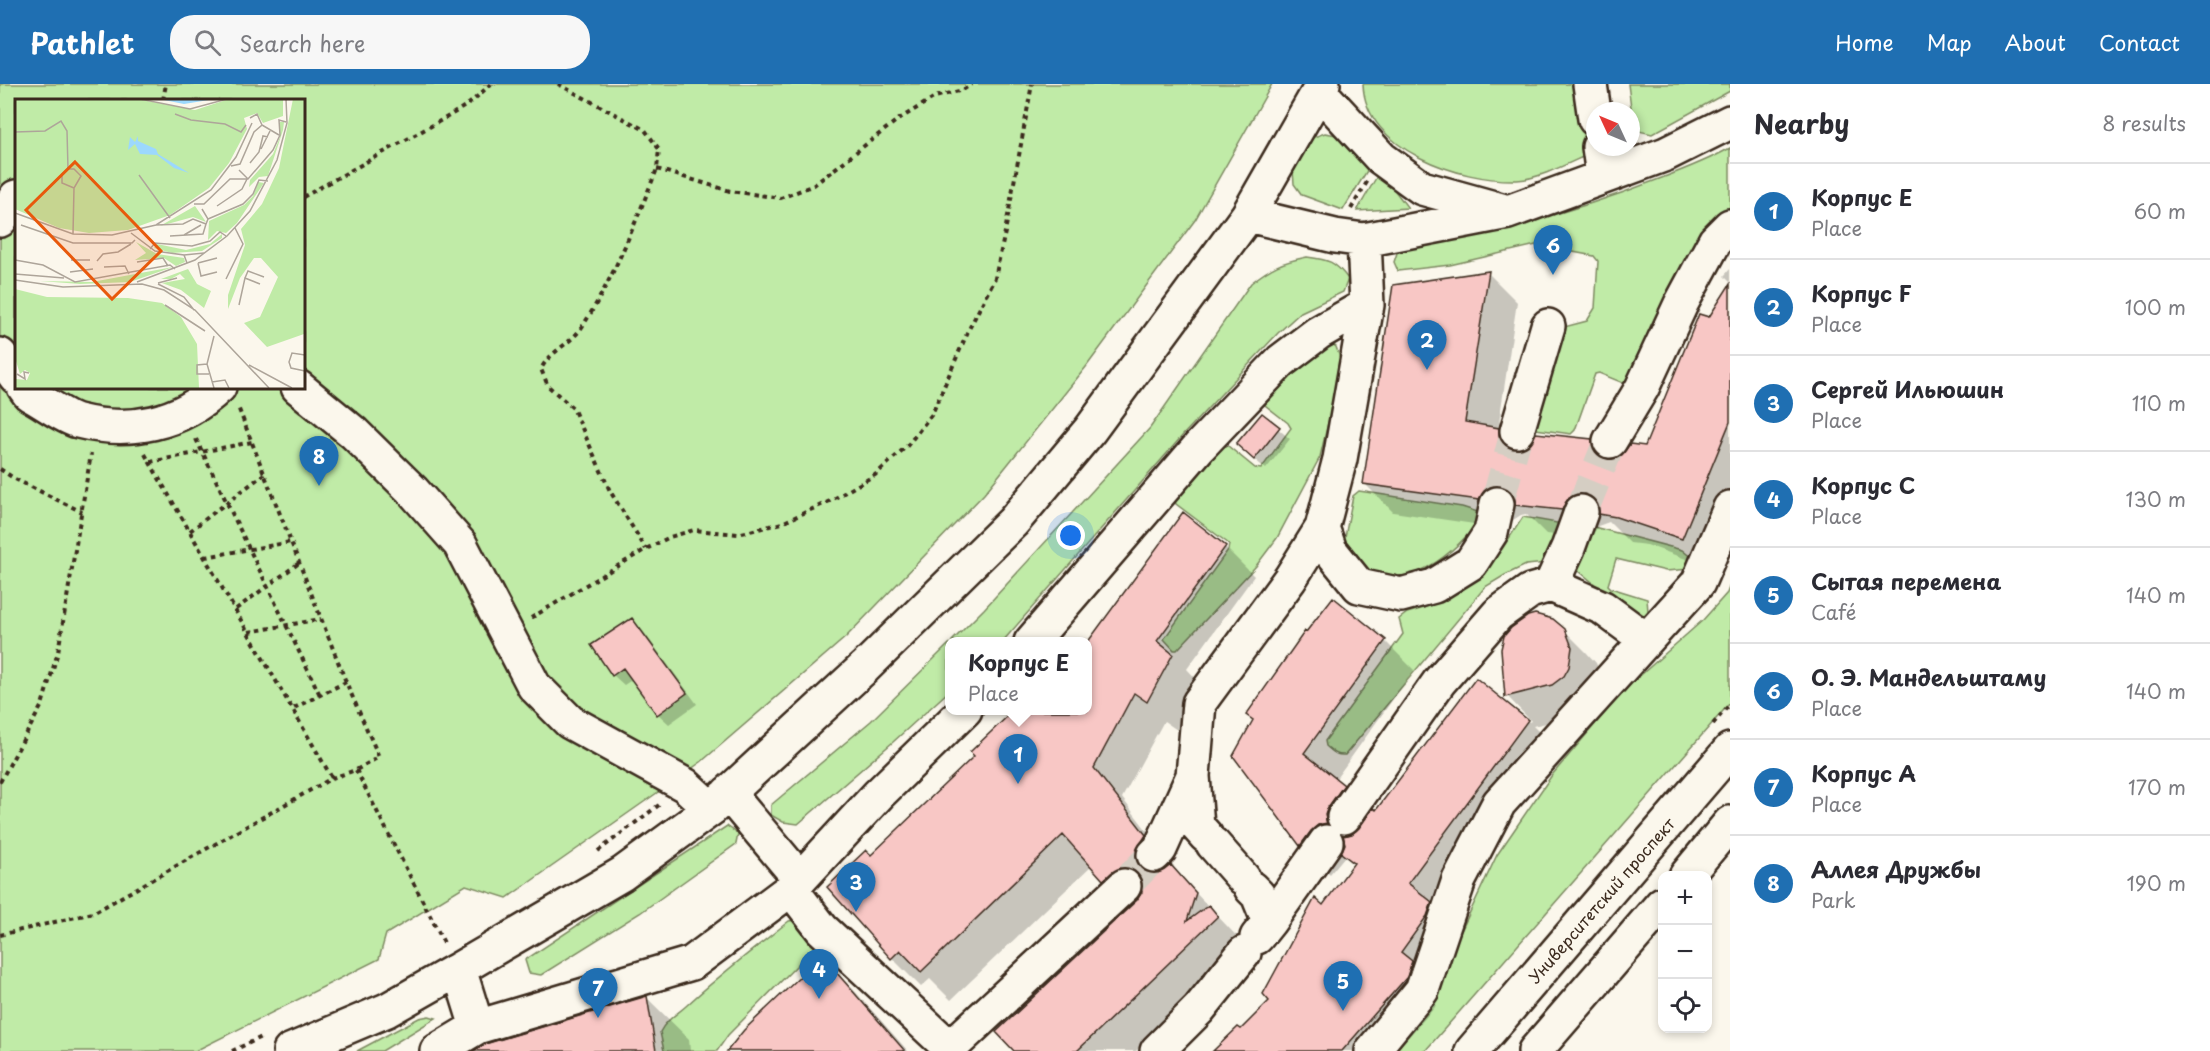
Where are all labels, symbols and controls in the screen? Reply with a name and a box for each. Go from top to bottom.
search box [170,15,590,69]
text: Pathlet [30,21,134,64]
icon: search [191,26,224,59]
text: Search here [239,26,365,59]
text: Home [1835,26,1894,58]
text: Map [1927,26,1972,58]
text: About [2005,26,2066,58]
text: Contact [2099,26,2180,58]
inset map [15,99,304,388]
north arrow [1586,102,1640,156]
text: Nearby [1754,104,1849,143]
text: 8 results [2102,108,2186,138]
text: Корпус E [1811,180,1913,213]
text: 1 [1769,196,1778,226]
text: 60 m [2134,196,2186,226]
text: Place [1811,213,1862,243]
pin: 6 [1534,226,1572,275]
text: Корпус F [1811,276,1912,309]
text: 2 [1766,292,1781,322]
text: 100 m [2125,292,2186,322]
text: Place [1811,309,1862,339]
pin: 2 [1408,320,1446,370]
text: Сергей Ильюшин [1811,372,2004,405]
text: 3 [1767,388,1780,418]
text: 110 m [2132,388,2186,418]
text: Place [1811,405,1862,435]
pin: 8 [300,436,338,486]
text: Корпус C [1811,468,1915,501]
text: 4 [1767,484,1780,514]
text: 130 m [2126,484,2186,514]
text: Place [1811,501,1862,531]
your location [1056,521,1085,550]
text: Сытая перемена [1811,564,2001,597]
text: 5 [1767,580,1780,610]
text: 140 m [2126,580,2186,610]
text: Café [1811,597,1856,627]
popup [945,637,1092,715]
text: Корпус E [968,645,1069,678]
text: О. Э. Мандельштаму [1811,660,2046,693]
text: 6 [1766,676,1781,706]
text: 140 m [2126,676,2186,706]
text: Place [968,678,1019,708]
text: Place [1811,693,1862,723]
pin: 1 [998,734,1038,784]
text: Корпус A [1811,756,1916,789]
text: 7 [1768,772,1779,802]
text: 170 m [2128,772,2186,802]
text: Place [1811,789,1862,819]
street label: Университетский проспект [1522,812,1680,988]
text: Аллея Дружбы [1811,852,1981,885]
pin: 3 [836,862,876,912]
text: 8 [1767,868,1780,898]
text: 190 m [2127,868,2186,898]
map controls [1658,871,1712,1033]
button: + [1658,871,1712,925]
text: Park [1811,885,1856,915]
button: − [1658,925,1712,979]
pin: 4 [800,950,838,999]
pin: 5 [1324,962,1362,1011]
pin: 7 [578,968,618,1018]
button: locate [1658,979,1712,1033]

